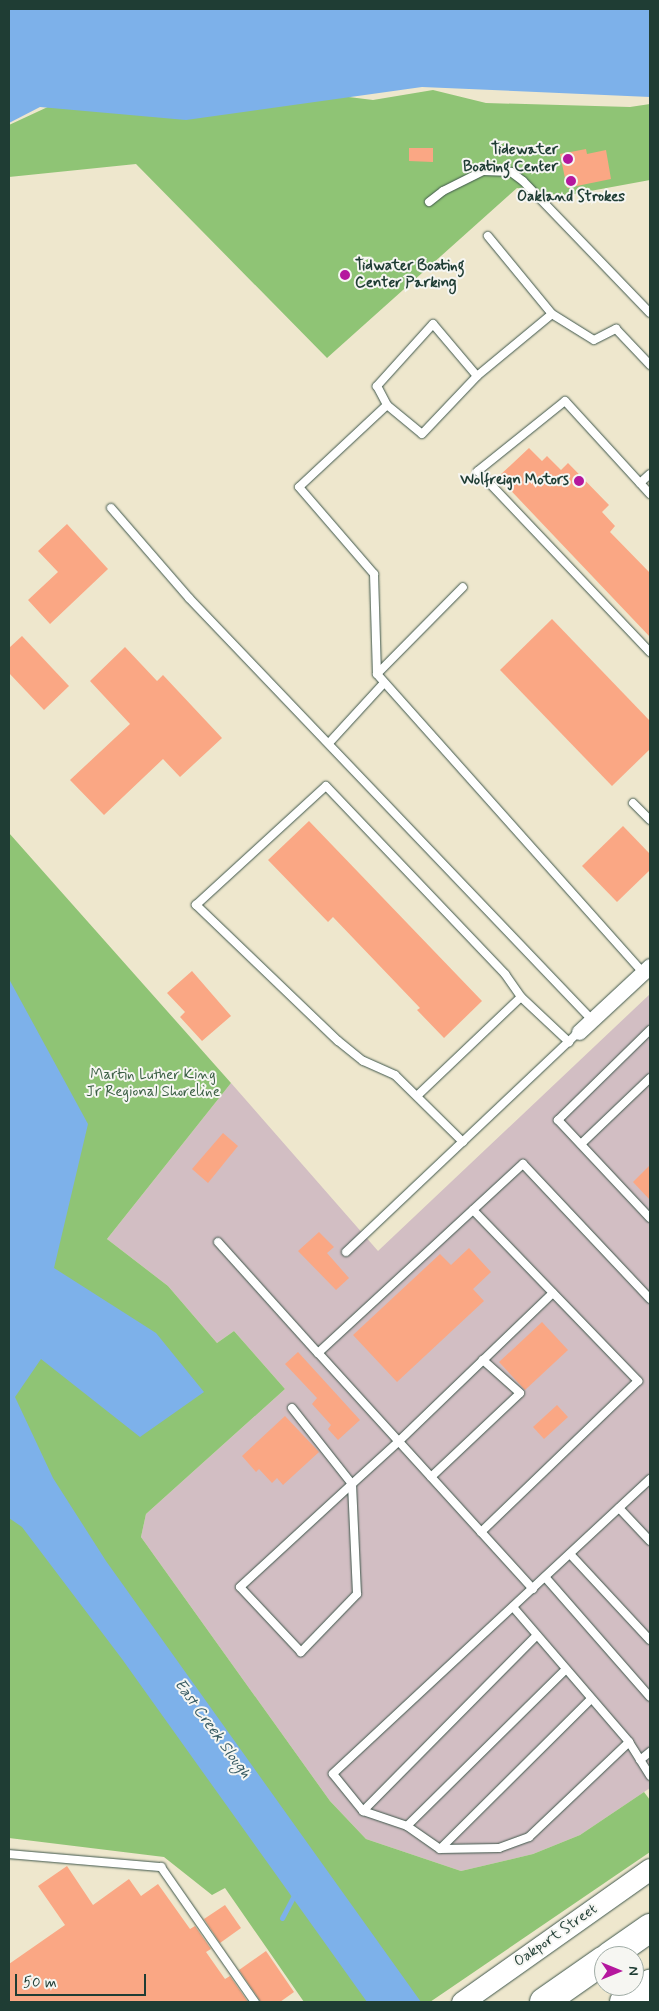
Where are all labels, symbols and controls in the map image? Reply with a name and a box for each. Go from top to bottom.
place label: Tidewater Boating Center [461,141,558,176]
marker: Tidewater Boating Center [562,153,574,165]
marker: Oakland Strokes [565,175,577,187]
place label: Oakland Strokes [517,189,625,207]
place label: Tidwater Boating Center Parking [355,257,464,292]
marker: Tidwater Boating Center Parking [339,269,351,281]
place label: Wolfreign Motors [461,472,569,490]
marker: Wolfreign Motors [573,475,585,487]
park label: Martin Luther King Jr Regional Shoreline [84,1066,222,1101]
water label: East Creek Slough [169,1676,255,1782]
street label: Oakport Street [510,1900,602,1972]
north arrow [594,1946,644,1996]
scale bar [18,1964,149,1996]
text: N [624,1966,642,1976]
text: 50 m [23,1973,57,1993]

